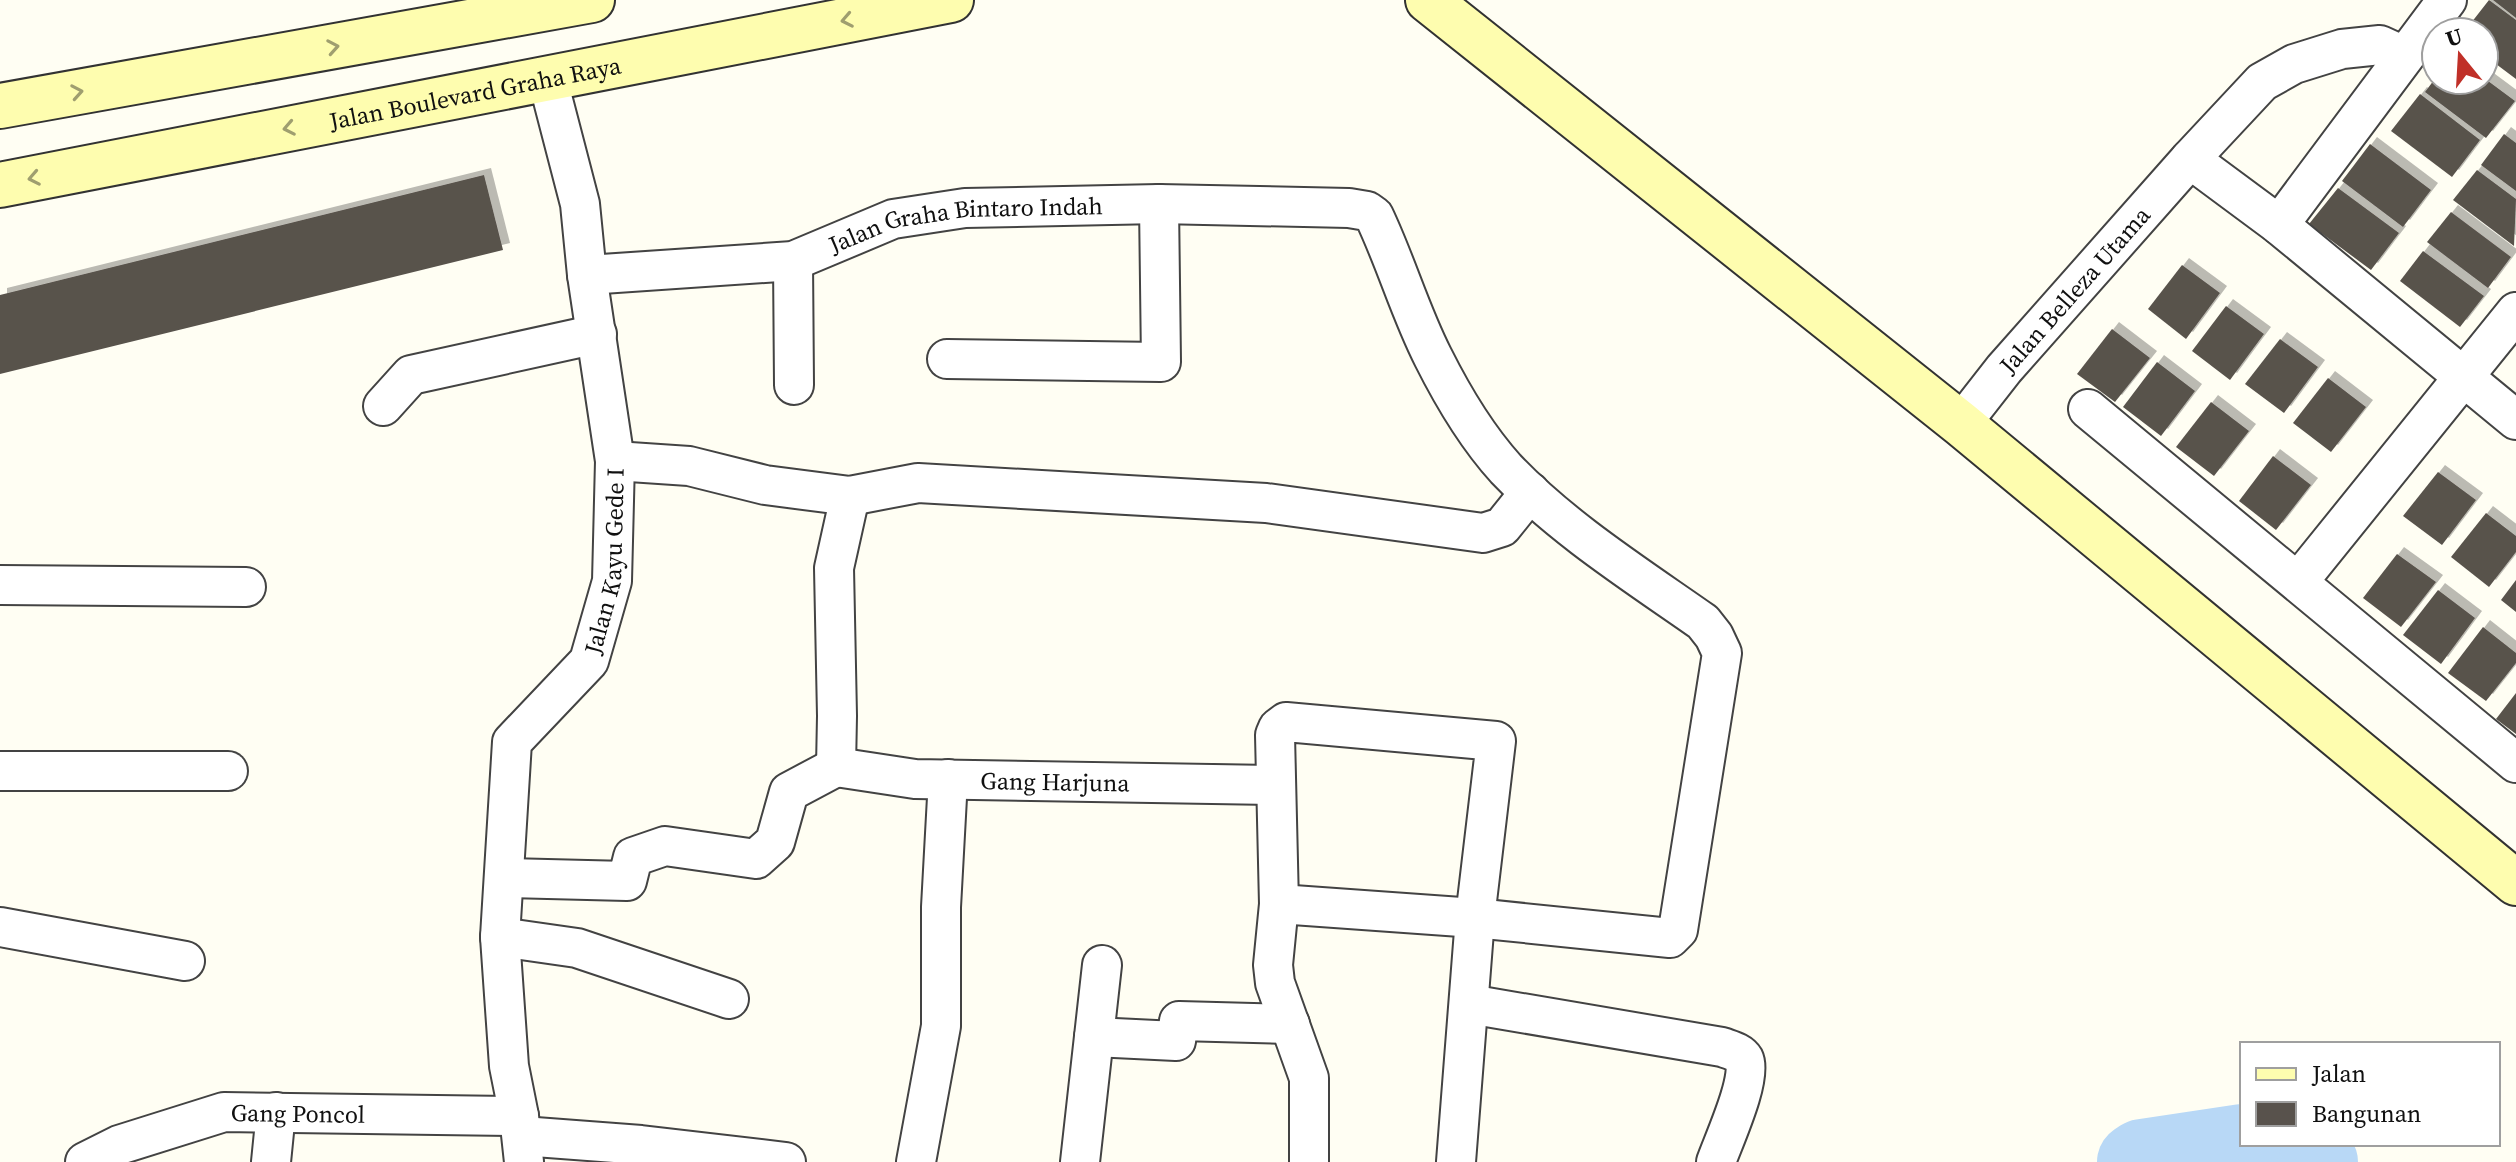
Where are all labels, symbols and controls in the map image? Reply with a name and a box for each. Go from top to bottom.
one-way arrow [840,10,853,27]
north arrow [2420,16,2500,96]
text: U [2442,20,2466,54]
one-way arrow [326,39,340,56]
street label: Jalan Boulevard Graha Raya [325,48,624,137]
one-way arrow [70,85,84,102]
one-way arrow [282,118,296,135]
one-way arrow [28,169,41,186]
street label: Jalan Graha Bintaro Indah [822,189,1103,261]
street label: Jalan Belleza Utama [1991,198,2158,381]
street label: Jalan Kayu Gede I [575,467,631,659]
street label: Gang Harjuna [980,764,1131,799]
legend [2240,1042,2500,1146]
text: Jalan [2311,1057,2366,1090]
street label: Gang Poncol [231,1096,365,1130]
text: Bangunan [2312,1097,2421,1130]

